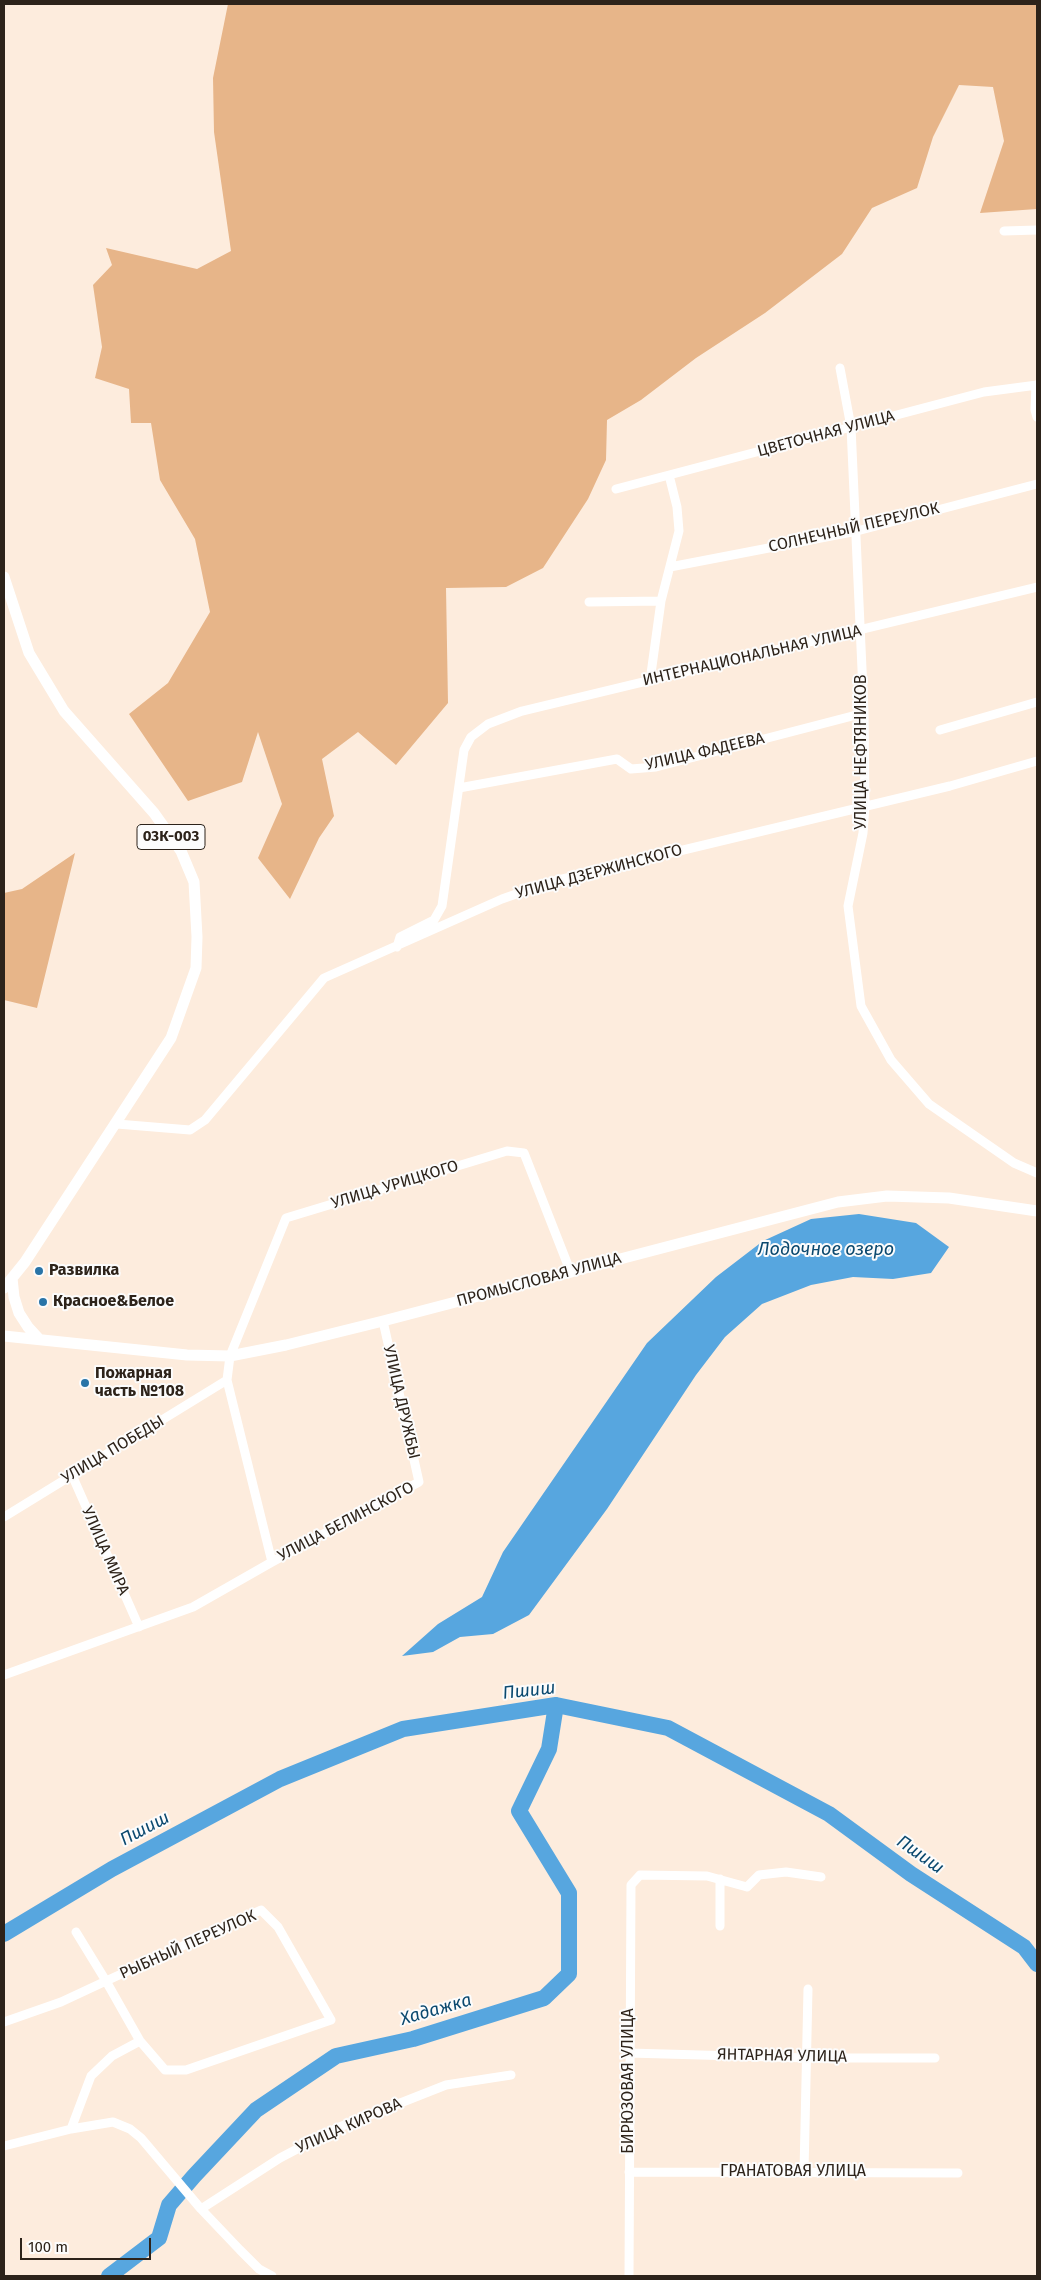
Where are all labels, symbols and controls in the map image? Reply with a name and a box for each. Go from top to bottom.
street label: ЦВЕТОЧНАЯ УЛИЦА [755,406,897,462]
street label: СОЛНЕЧНЫЙ ПЕРЕУЛОК [767,499,941,557]
street label: ИНТЕРНАЦИОНАЛЬНАЯ УЛИЦА [641,621,863,691]
street label: УЛИЦА НЕФТЯНИКОВ [852,674,872,830]
street label: УЛИЦА ФАДЕЕВА [644,729,766,775]
road number: 03К-003 [137,824,205,850]
street label: УЛИЦА ДЗЕРЖИНСКОГО [514,841,684,903]
street label: УЛИЦА УРИЦКОГО [329,1157,461,1213]
water label: Лодочное озеро [758,1239,894,1261]
street label: ПРОМЫСЛОВАЯ УЛИЦА [455,1249,623,1311]
place label: Развилка [49,1261,119,1281]
marker: Развилка [33,1265,45,1277]
place label: Красное&Белое [53,1292,174,1312]
marker: Красное&Белое [37,1296,49,1308]
street label: УЛИЦА ДРУЖБЫ [379,1343,423,1461]
place label: Пожарная часть №108 [95,1364,184,1402]
marker: Пожарная часть №108 [79,1377,91,1389]
street label: УЛИЦА ПОБЕДЫ [58,1412,168,1488]
street label: УЛИЦА БЕЛИНСКОГО [275,1478,417,1566]
street label: УЛИЦА МИРА [77,1504,133,1598]
water label: Пшиш [502,1677,556,1705]
water label: Пшиш [117,1807,173,1851]
water label: Пшиш [892,1831,948,1879]
street label: РЫБНЫЙ ПЕРЕУЛОК [117,1906,259,1984]
water label: Хадажка [398,1990,474,2030]
street label: БИРЮЗОВАЯ УЛИЦА [619,2008,639,2154]
street label: ЯНТАРНАЯ УЛИЦА [717,2045,847,2067]
street label: УЛИЦА КИРОВА [293,2094,405,2158]
street label: ГРАНАТОВАЯ УЛИЦА [720,2162,866,2182]
scale bar [22,2228,154,2260]
text: 100 m [28,2238,68,2256]

